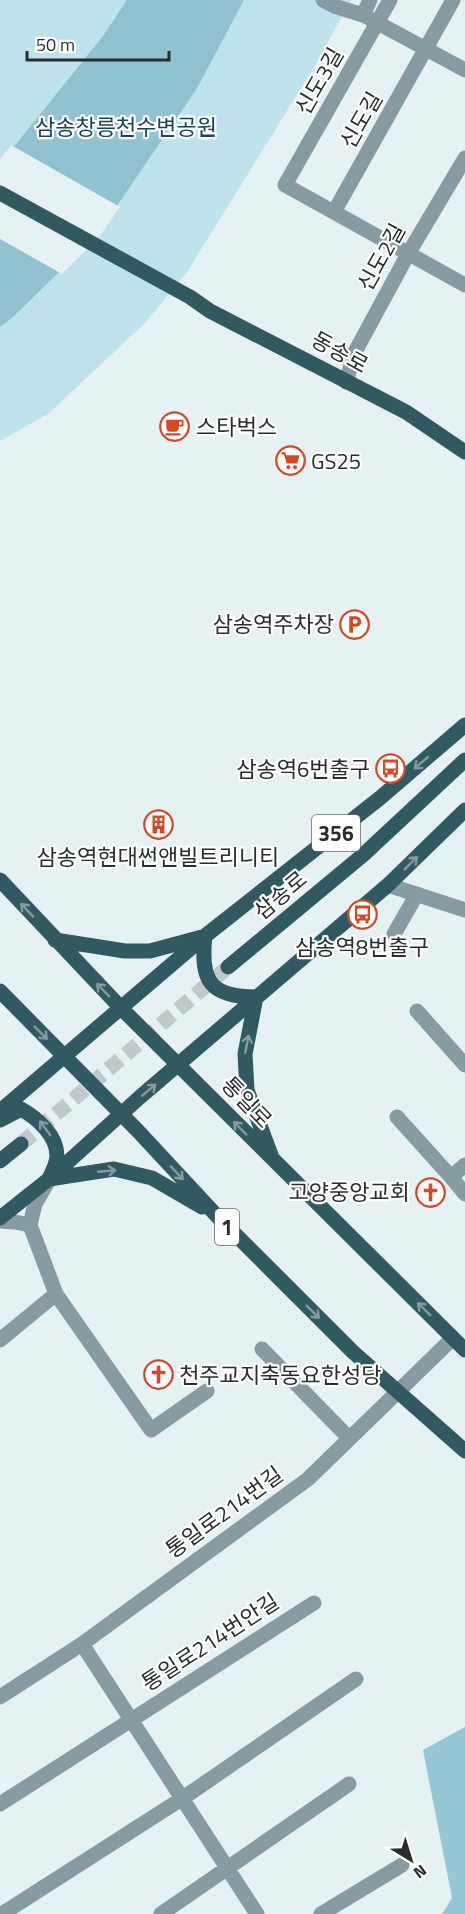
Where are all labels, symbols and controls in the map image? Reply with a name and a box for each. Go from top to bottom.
scale bar [27,24,170,62]
text: 50 m [36,31,75,58]
street label: 신도3길 [286,41,352,121]
street label: 신도길 [331,85,391,155]
park label: 삼송창릉천수변공원 [35,110,217,144]
street label: 신도2길 [348,217,414,297]
street label: 동송로 [305,322,375,382]
place label: 스타벅스 [196,410,277,444]
cafe icon: 스타벅스 [159,411,191,443]
place label: GS25 [311,444,361,478]
supermarket icon: GS25 [274,445,306,477]
place label: 삼송역주차장 [213,607,334,641]
parking icon: 삼송역주차장 [339,608,371,640]
place label: 삼송역6번출구 [236,752,370,786]
bus stop icon: 삼송역6번출구 [375,753,407,785]
one-way arrow [413,757,429,770]
building icon: 삼송역현대썬앤빌트리니티 [142,809,174,841]
road number: 356 [312,815,360,851]
place label: 삼송역현대썬앤빌트리니티 [37,840,279,874]
one-way arrow [404,855,419,870]
street label: 삼송로 [246,862,314,928]
bus stop icon: 삼송역8번출구 [346,899,378,931]
one-way arrow [20,903,35,918]
place label: 삼송역8번출구 [295,930,429,964]
one-way arrow [95,982,110,997]
one-way arrow [34,1026,48,1041]
one-way arrow [242,1035,253,1055]
street label: 통일로 [214,1068,280,1136]
one-way arrow [141,1083,157,1096]
one-way arrow [233,1120,248,1135]
one-way arrow [38,1121,51,1137]
one-way arrow [97,1165,117,1176]
one-way arrow [170,1165,184,1180]
place label: 고양중앙교회 [289,1175,410,1209]
church icon: 고양중앙교회 [415,1176,447,1208]
road number: 1 [215,1209,239,1245]
one-way arrow [417,1301,432,1316]
one-way arrow [306,1305,321,1320]
place label: 천주교지축동요한성당 [179,1358,381,1392]
church icon: 천주교지축동요한성당 [142,1359,174,1391]
street label: 통일로214번길 [158,1458,290,1566]
street label: 통일로214번안길 [134,1585,286,1699]
north arrow [381,1830,441,1890]
text: N [408,1859,432,1885]

